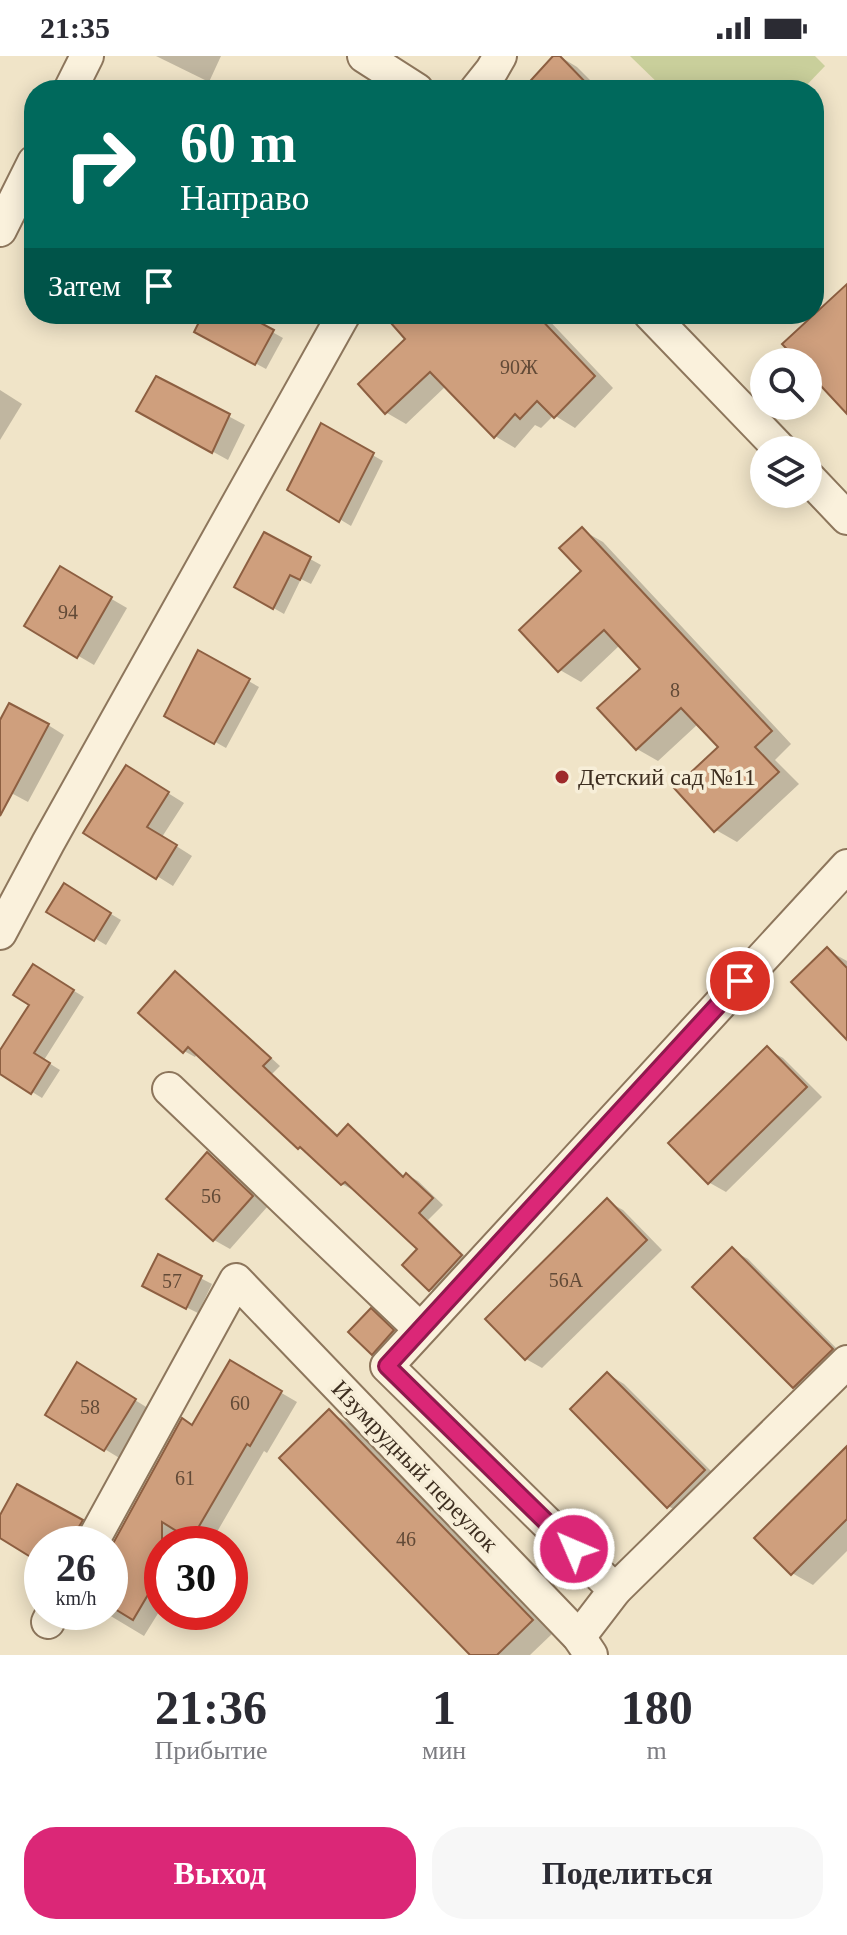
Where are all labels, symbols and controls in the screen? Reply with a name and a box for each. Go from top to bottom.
text: 21:35 [40,11,110,44]
icon: right [48,112,152,216]
text: 60 m [180,112,297,174]
text: Направо [180,178,310,218]
icon: arrive [137,264,181,308]
text: Затем [48,269,121,302]
map controls [750,348,822,508]
button: search [750,348,822,420]
house number: 90Ж [500,356,538,378]
button: layers [750,436,822,508]
house number: 94 [58,601,78,623]
house number: 8 [670,679,680,701]
place label: Детский сад №11 [578,764,756,790]
marker: Детский сад №11 [553,768,571,786]
pin [706,947,774,1015]
icon: arrive [718,959,762,1003]
house number: 56 [201,1185,221,1207]
house number: 56А [549,1269,584,1291]
house number: 57 [162,1270,182,1292]
street label: Изумрудный переулок [327,1375,504,1557]
house number: 60 [230,1392,250,1414]
house number: 58 [80,1396,100,1418]
house number: 61 [175,1467,195,1489]
position arrow [532,1507,616,1591]
speed limit sign: 30 [144,1526,248,1630]
house number: 46 [396,1528,416,1550]
text: 26 [56,1545,96,1590]
text: km/h [55,1587,97,1609]
text: 21:36 [155,1681,267,1734]
text: 1 [432,1681,456,1734]
text: 180 [621,1681,693,1734]
text: Прибытие [154,1736,268,1765]
text: мин [422,1736,466,1765]
text: m [647,1736,667,1765]
button: Выход [24,1827,416,1919]
button: Поделиться [432,1827,823,1919]

